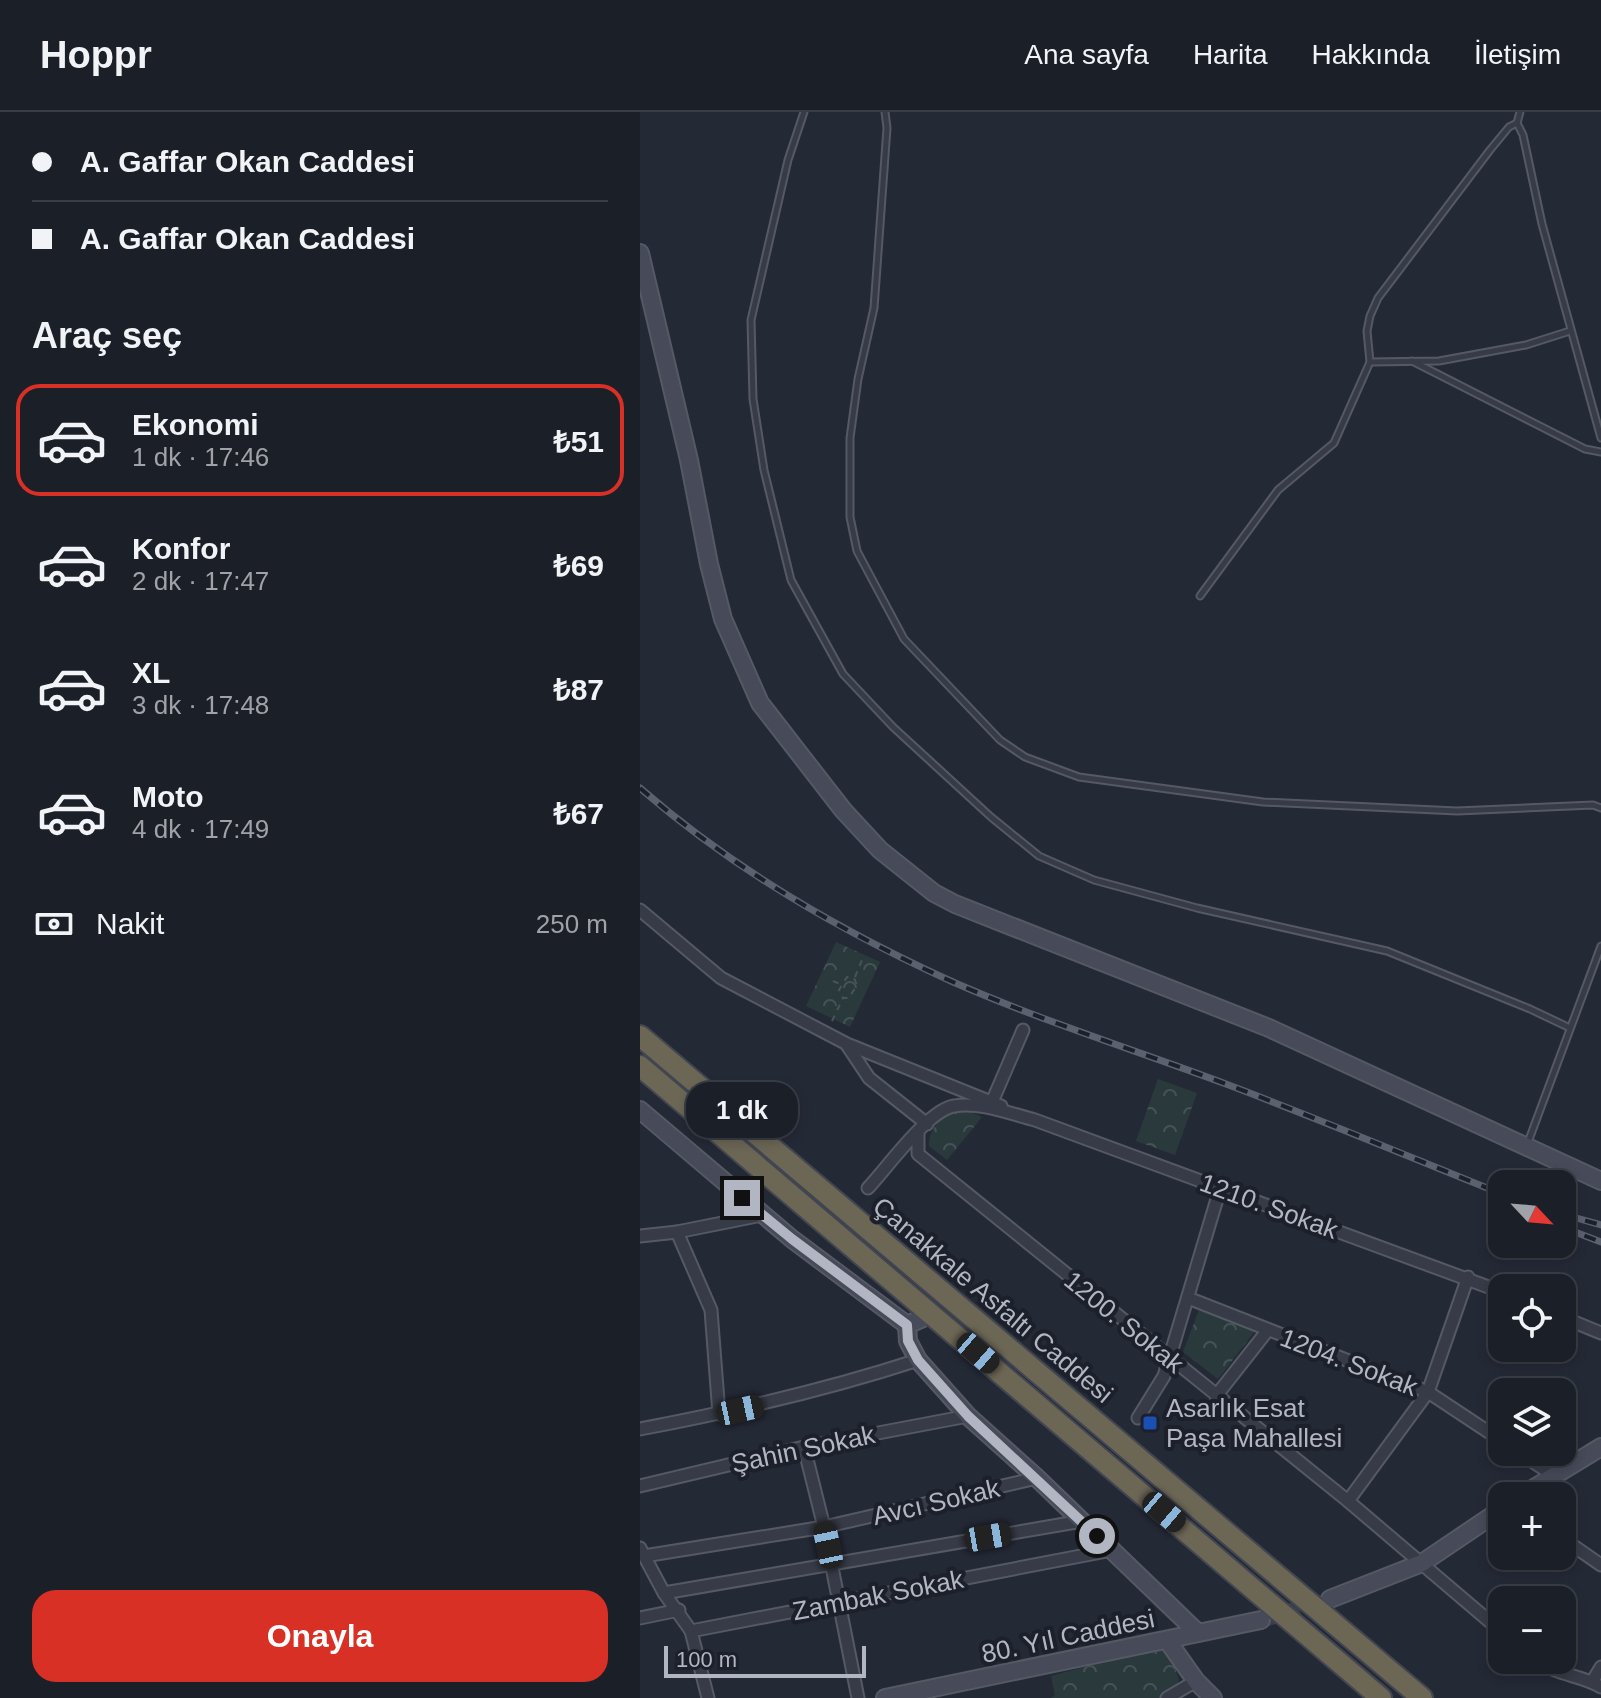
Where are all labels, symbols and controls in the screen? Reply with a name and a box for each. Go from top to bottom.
text: Hoppr [40,34,152,76]
text: Ana sayfa [1024,39,1149,70]
text: Harita [1193,39,1268,70]
text: Hakkında [1312,39,1430,70]
text: İletişim [1474,39,1561,70]
text: A. Gaffar Okan Caddesi [80,145,415,178]
text: A. Gaffar Okan Caddesi [80,222,415,255]
text: Araç seç [32,315,182,356]
icon: car [36,404,108,476]
text: Ekonomi [132,408,259,441]
text: ₺51 [553,425,604,458]
text: 1 dk · 17:46 [132,442,269,472]
icon: car [36,528,108,600]
text: Konfor [132,532,230,565]
text: ₺69 [553,549,604,582]
text: 2 dk · 17:47 [132,566,269,596]
icon: car [36,652,108,724]
text: XL [132,656,170,689]
text: ₺87 [553,673,604,706]
text: 3 dk · 17:48 [132,690,269,720]
icon: car [36,776,108,848]
text: Moto [132,780,204,813]
text: ₺67 [553,797,604,830]
text: 4 dk · 17:49 [132,814,269,844]
icon: cash [32,902,76,946]
text: Nakit [96,907,164,940]
text: 250 m [536,909,608,939]
callout: 1 dk [686,1082,798,1138]
text: 1 dk [716,1095,768,1125]
street label: 1210. Sokak [1196,1167,1343,1245]
north arrow [1488,1170,1576,1258]
map controls [1488,1170,1576,1674]
route end [724,1180,760,1216]
street label: Çanakkale Asfaltı Caddesi [867,1191,1119,1409]
street label: 1200. Sokak [1058,1265,1190,1380]
button: locate [1488,1274,1576,1362]
street label: 1204. Sokak [1276,1322,1423,1402]
car [952,1328,1004,1378]
button: layers [1488,1378,1576,1466]
car [714,1393,766,1427]
place label: Asarlık Esat Paşa Mahallesi [1166,1393,1342,1453]
marker: Asarlık Esat Paşa Mahallesi [1141,1414,1159,1432]
street label: Şahin Sokak [728,1419,878,1479]
street label: Avcı Sokak [869,1473,1003,1531]
button: + [1488,1482,1576,1570]
car [1138,1487,1190,1537]
route start [1079,1518,1115,1554]
car [811,1519,845,1571]
car [962,1521,1014,1553]
street label: Zambak Sokak [790,1564,967,1626]
button: − [1488,1586,1576,1674]
button: Onayla [32,1590,608,1682]
street label: 80. Yıl Caddesi [979,1603,1157,1669]
scale bar [664,1642,866,1678]
text: 100 m [676,1647,737,1672]

